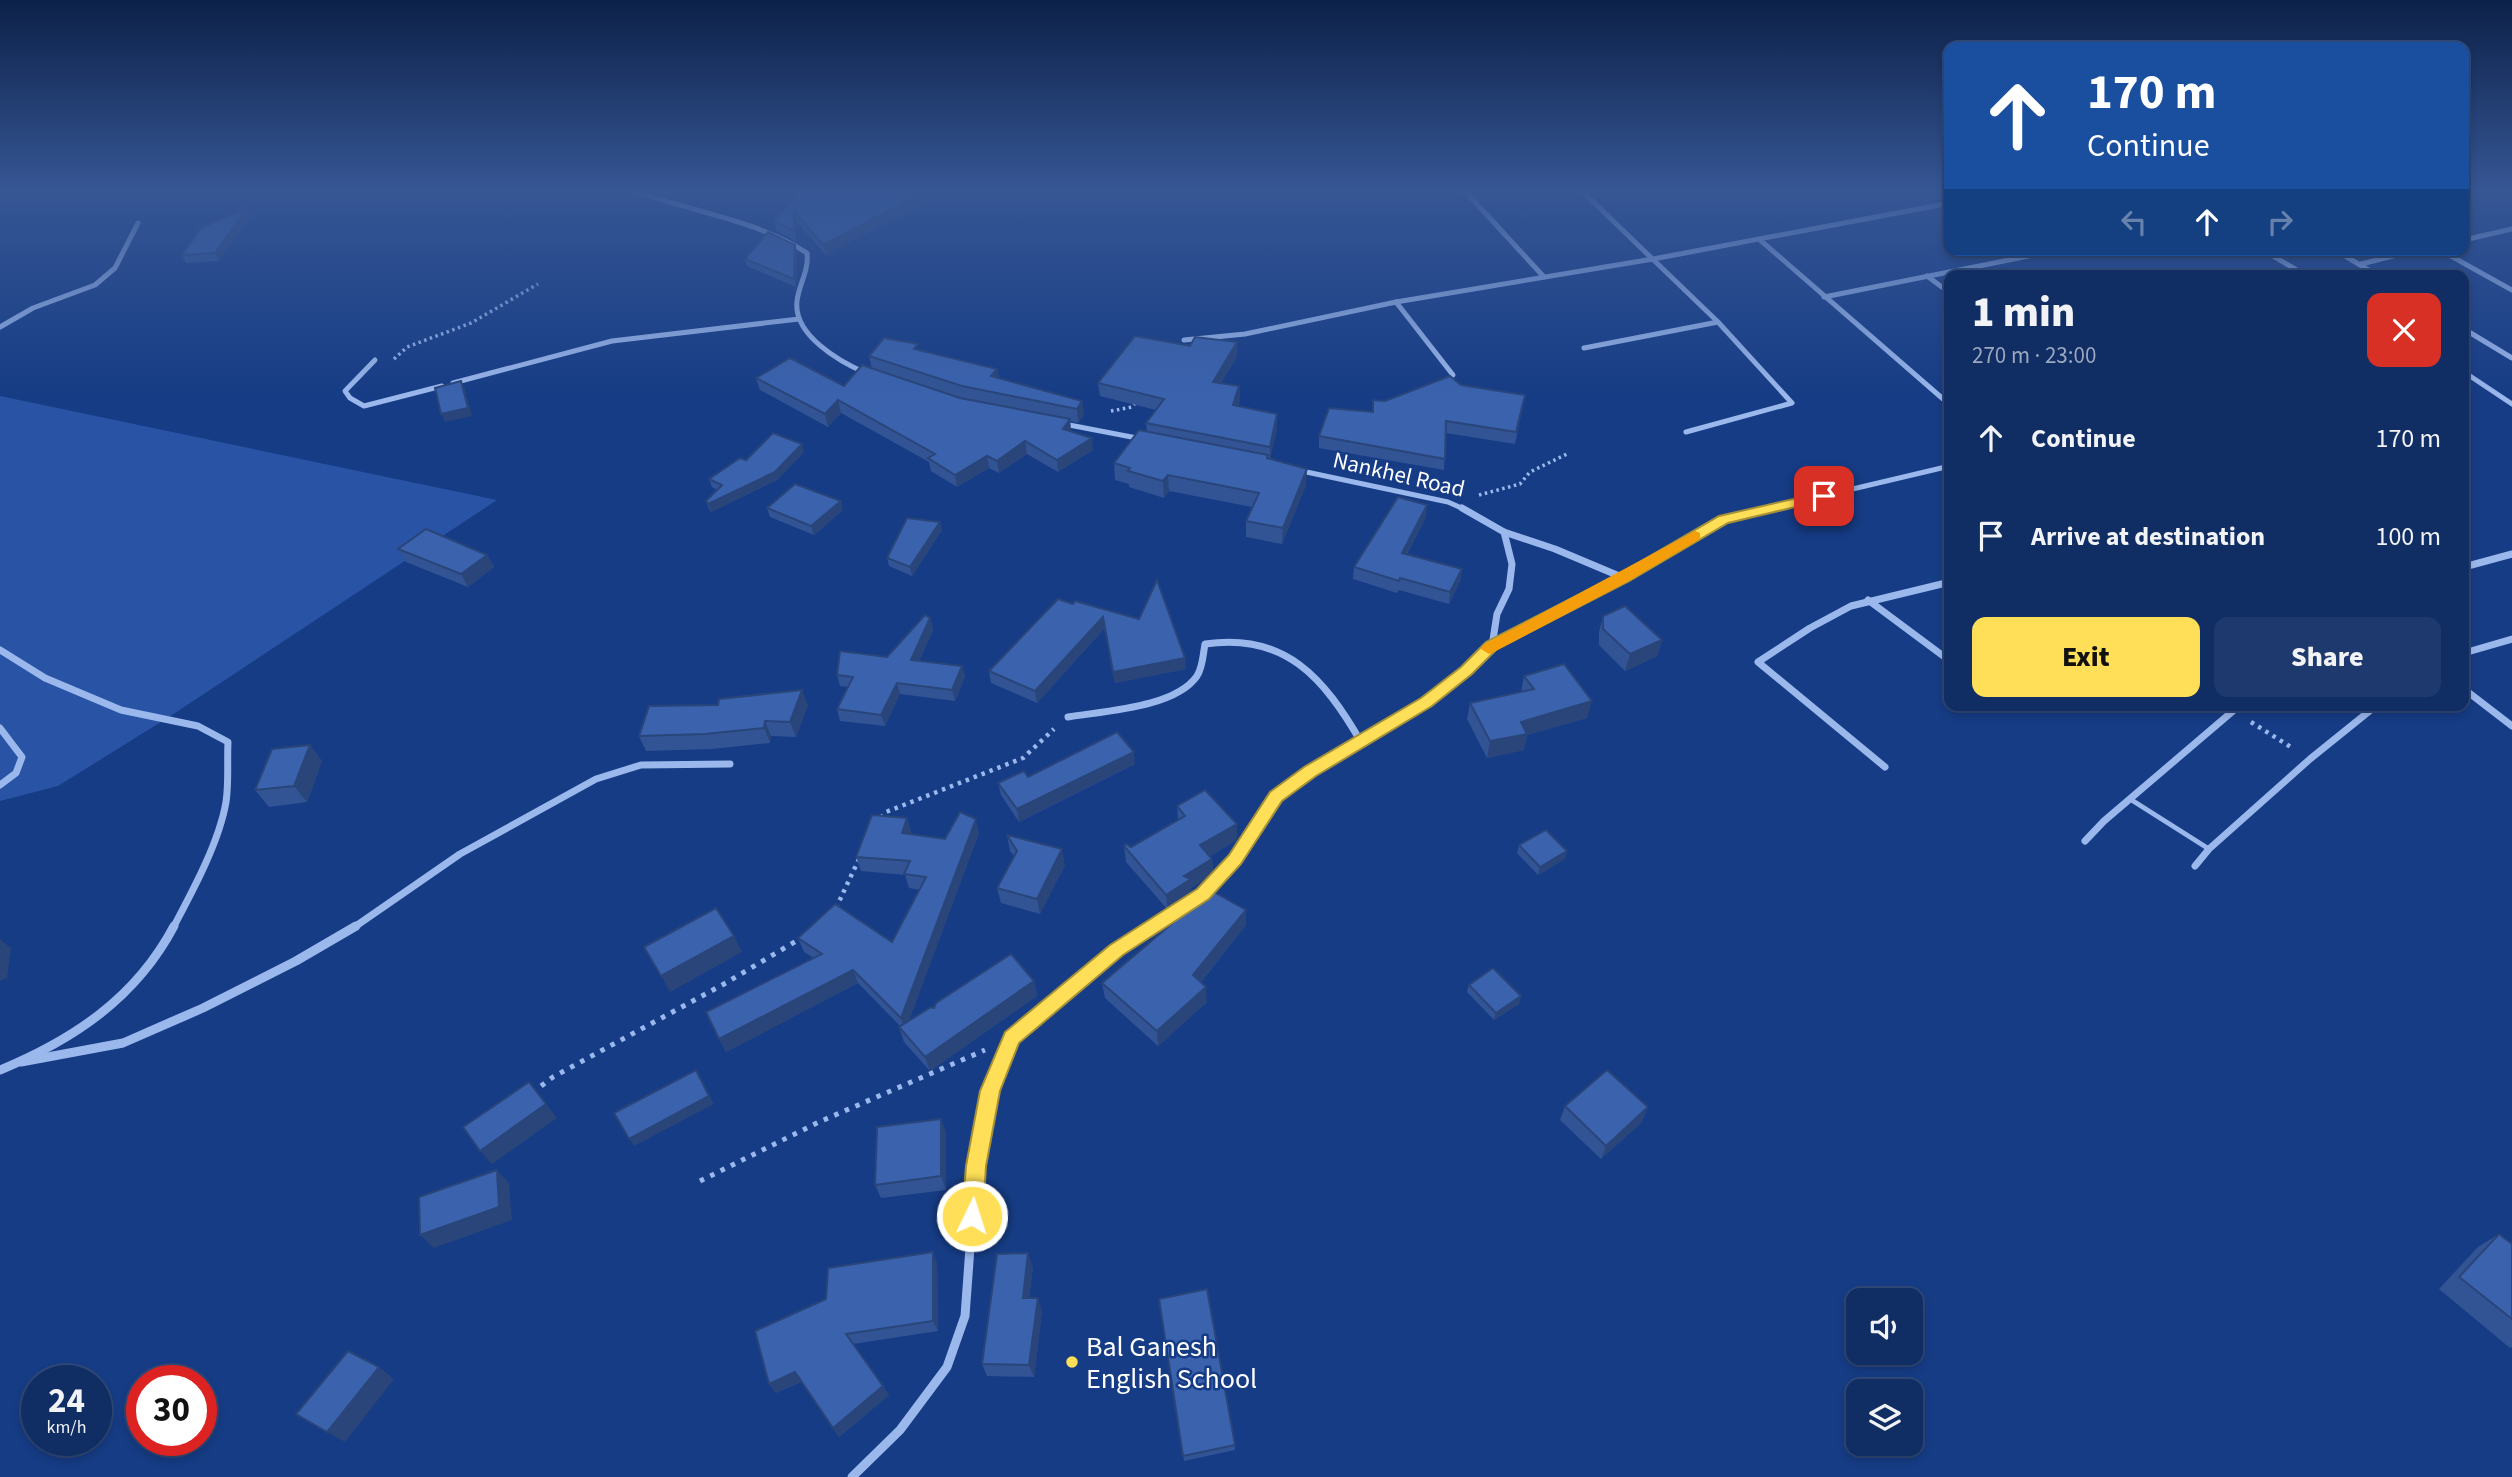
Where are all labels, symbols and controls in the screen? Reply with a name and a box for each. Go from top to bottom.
text: 170 m [2087,58,2216,128]
icon: ahead [1972,70,2063,161]
text: Continue [2087,123,2210,169]
icon: left [2115,203,2153,241]
icon: ahead [2188,203,2226,241]
icon: right [2261,203,2299,241]
text: 1 min [1972,283,2075,343]
button: close [2367,293,2441,367]
text: 270 m · 23:00 [1972,339,2096,372]
icon: ahead [1972,419,2010,457]
text: Continue [2031,420,2136,457]
text: 170 m [2375,420,2441,457]
street label: Nankhel Road [1330,443,1468,506]
pin [1794,466,1854,526]
icon: arrive [1805,477,1843,515]
icon: arrive [1972,517,2010,555]
text: Arrive at destination [2031,518,2265,555]
text: 100 m [2375,518,2441,555]
button: Exit [1972,617,2200,697]
button: Share [2214,617,2441,697]
position arrow [935,1179,1009,1253]
map controls [1846,1288,1923,1456]
button: sound [1846,1288,1923,1365]
place label: Bal Ganesh English School [1086,1327,1257,1399]
marker: Bal Ganesh English School [1064,1354,1080,1370]
speed limit sign: 30 [126,1365,217,1456]
text: 24 [48,1376,85,1426]
button: layers [1846,1379,1923,1456]
text: km/h [47,1415,86,1440]

